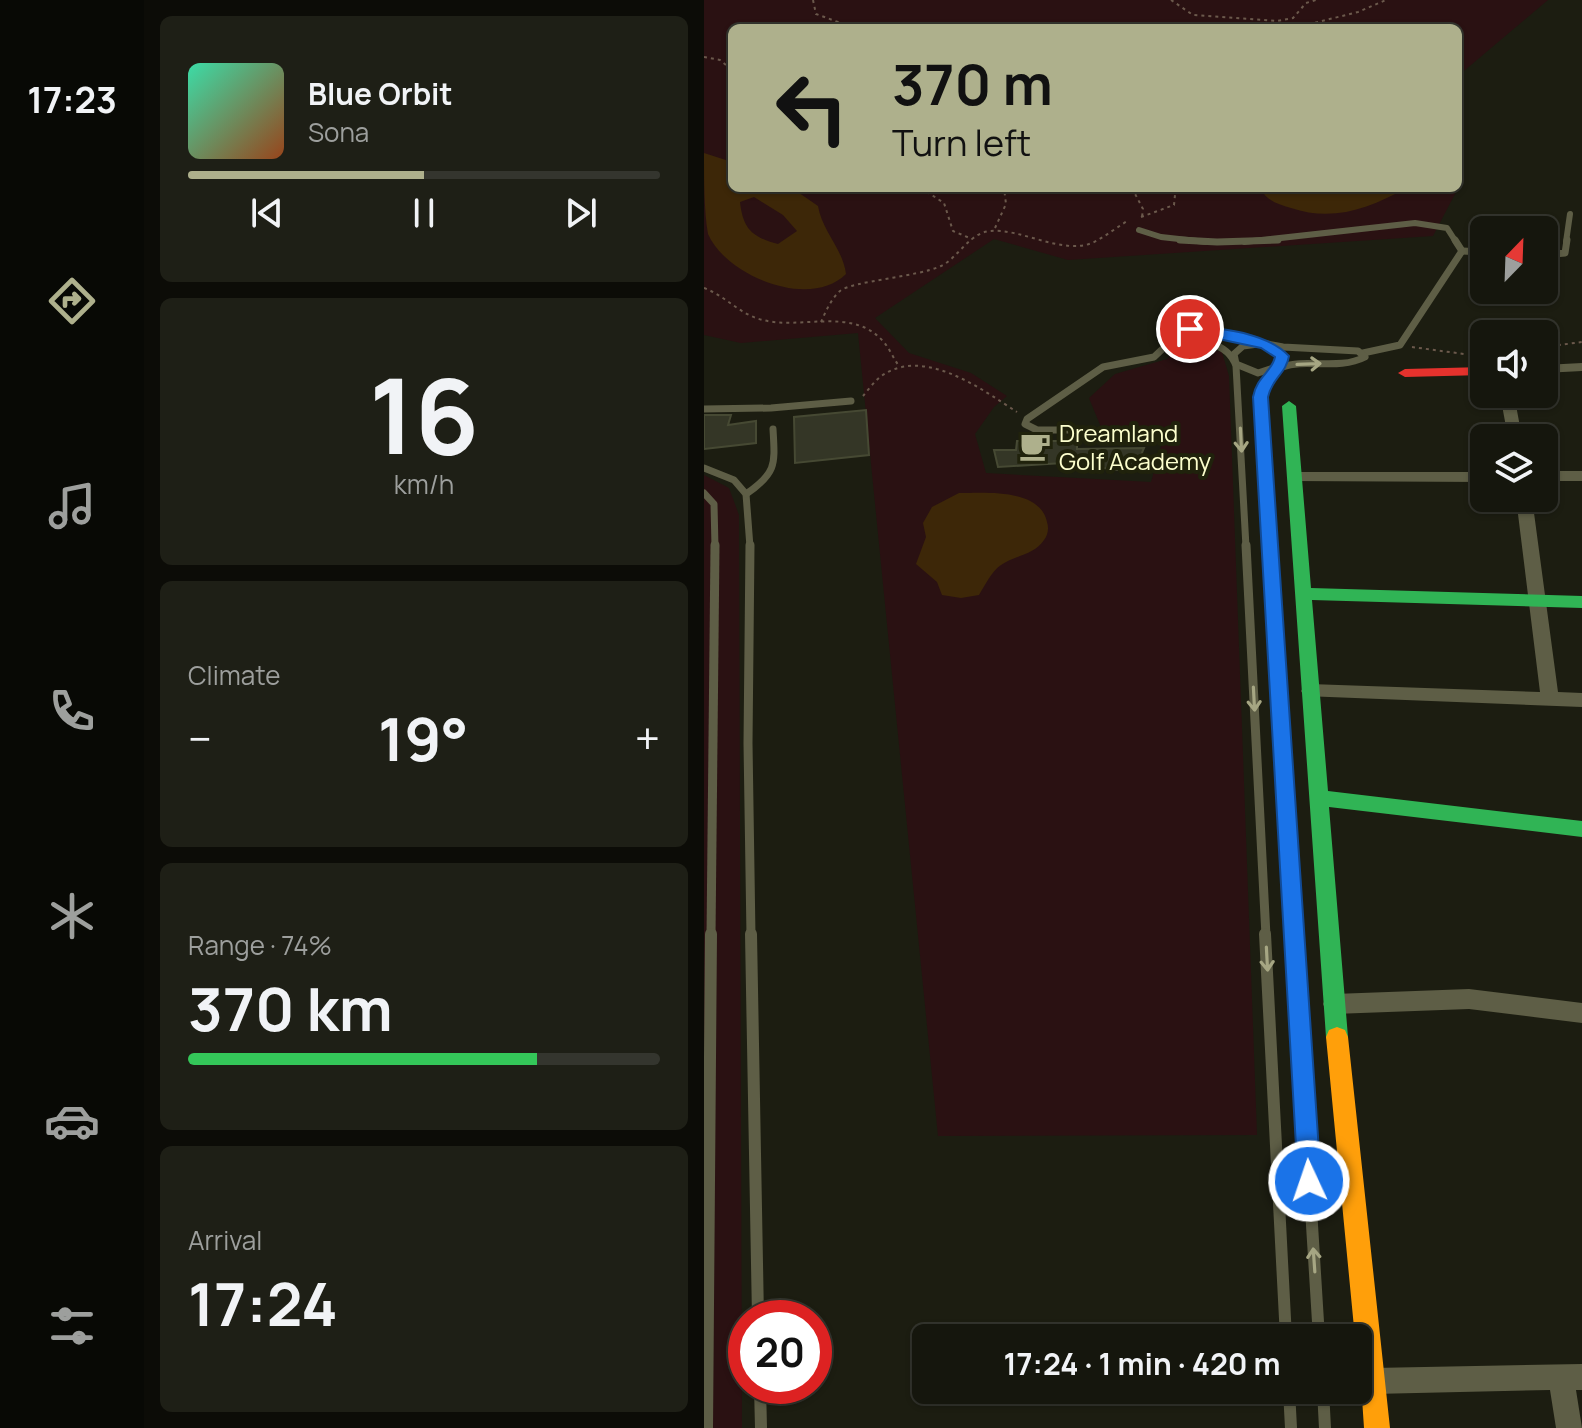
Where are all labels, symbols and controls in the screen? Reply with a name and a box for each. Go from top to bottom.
text: 370 m [892,45,1053,122]
icon: left [760,56,864,160]
text: Blue Orbit [308,73,453,114]
text: 17:23 [27,75,117,124]
text: Sona [308,114,369,150]
text: Turn left [892,118,1031,167]
icon: previous [245,191,289,235]
icon: pause [402,191,446,235]
icon: next [559,191,603,235]
north arrow [1470,216,1558,304]
map controls [1470,216,1558,512]
icon: directions [44,273,100,329]
pin [1156,295,1224,363]
icon: arrive [1168,307,1212,351]
button: sound [1470,320,1558,408]
text: 16 [369,343,479,485]
one-way arrow [1295,356,1322,371]
place label: Dreamland Golf Academy [1059,416,1212,477]
button: layers [1470,424,1558,512]
one-way arrow [1233,426,1248,453]
cafe icon: Dreamland Golf Academy [1018,429,1052,463]
text: km/h [394,466,454,502]
icon: music [44,478,100,534]
text: Climate [188,657,280,693]
icon: phone [44,683,100,739]
one-way arrow [1247,685,1262,712]
text: 19° [378,697,468,779]
text: − [188,708,212,768]
text: + [635,708,660,768]
icon: climate [44,888,100,944]
text: Range · 74% [188,927,332,963]
one-way arrow [1260,945,1275,972]
text: 370 km [188,967,393,1049]
icon: car [44,1093,100,1149]
position arrow [1267,1139,1351,1223]
text: Arrival [188,1222,262,1258]
one-way arrow [1307,1247,1322,1274]
text: 17:24 [188,1262,338,1344]
icon: filters [44,1298,100,1354]
speed limit sign: 20 [728,1300,832,1404]
text: 17:24 · 1 min · 420 m [1003,1343,1281,1384]

